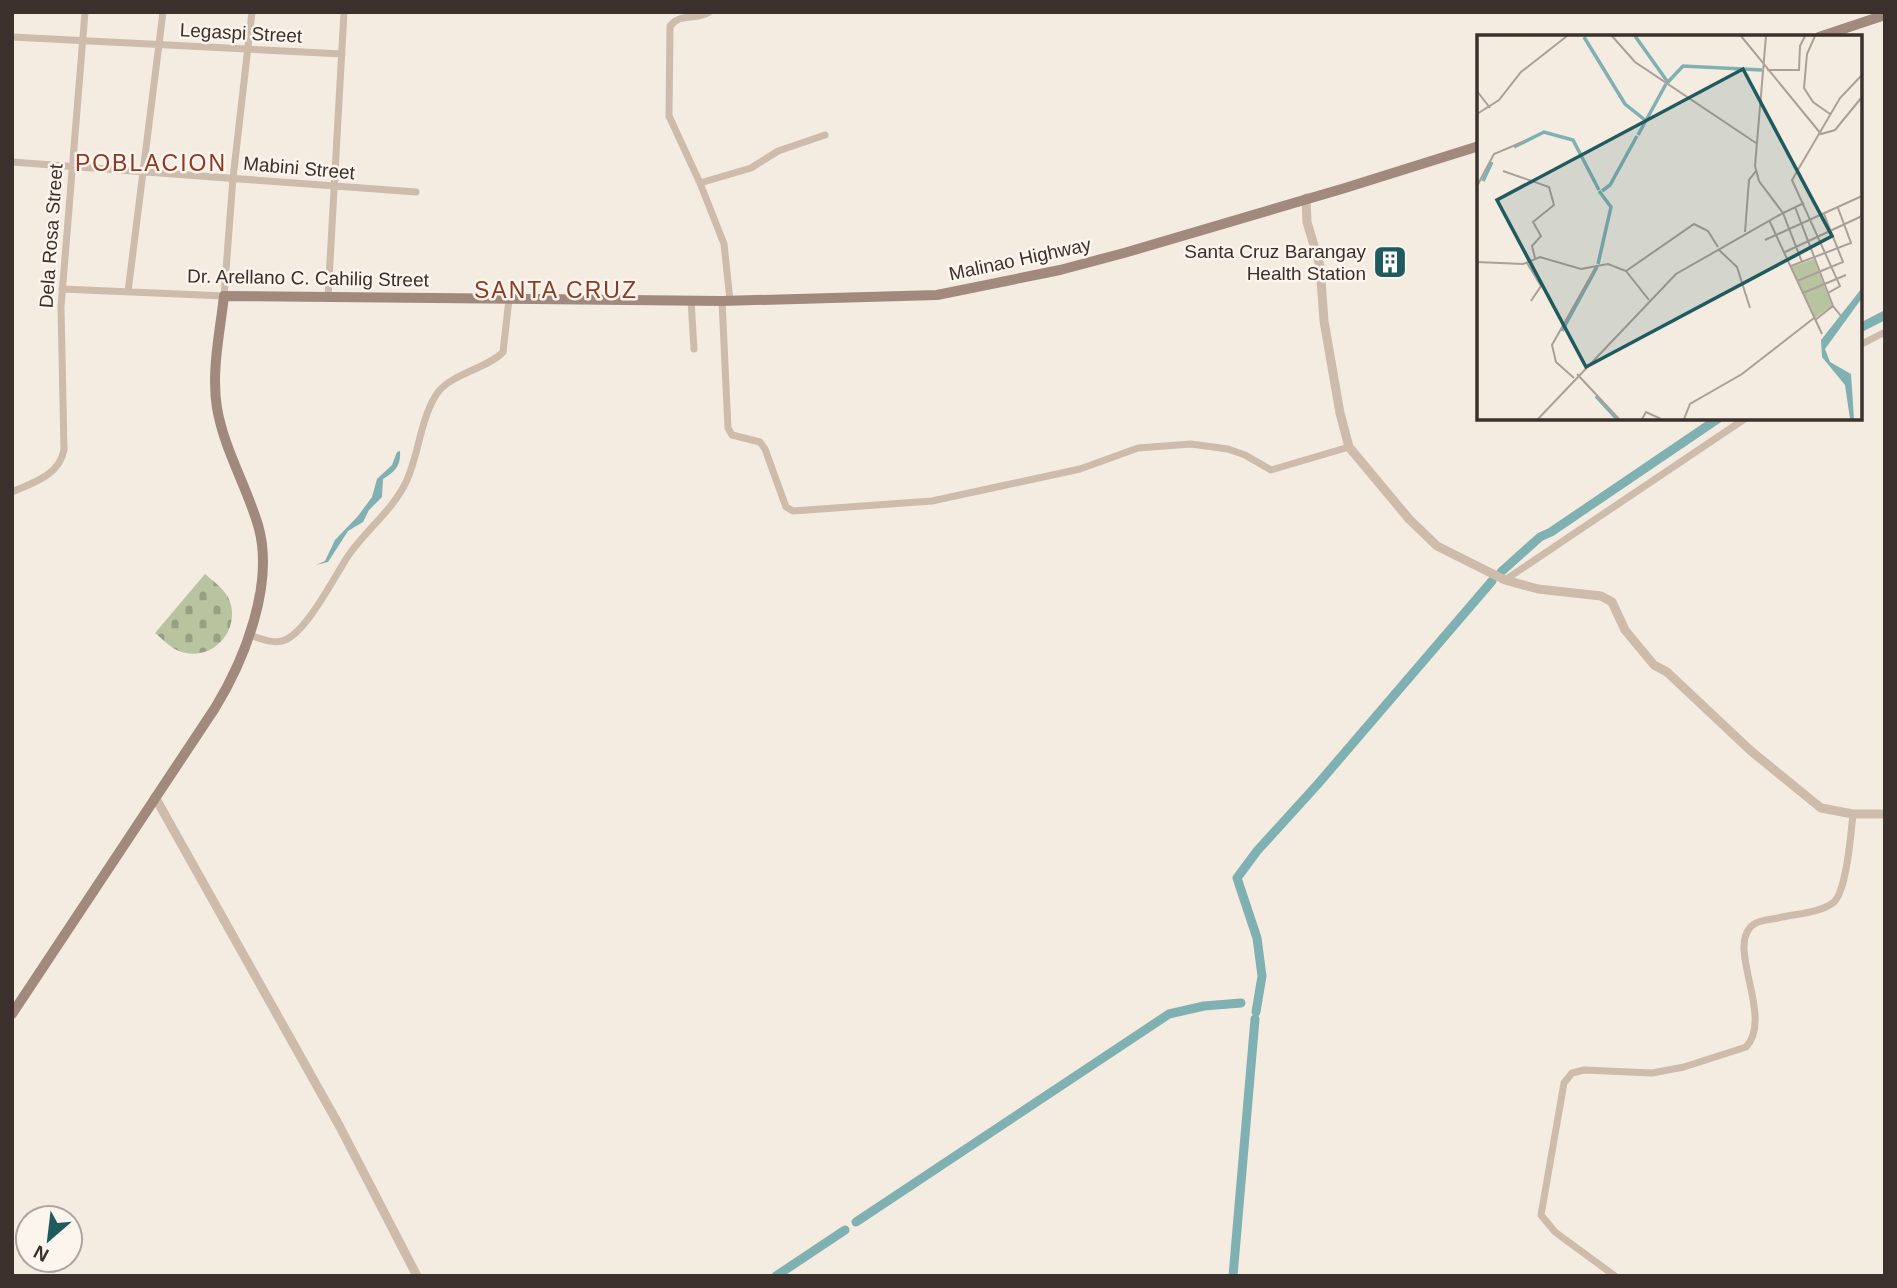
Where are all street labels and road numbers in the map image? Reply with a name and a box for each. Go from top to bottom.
street label: Legaspi Street [179,19,303,47]
street label: Mabini Street [242,153,356,183]
street label: Dela Rosa Street [35,162,67,309]
street label: Malinao Highway [947,234,1093,284]
street label: Dr. Arellano C. Cahilig Street [187,265,430,291]

